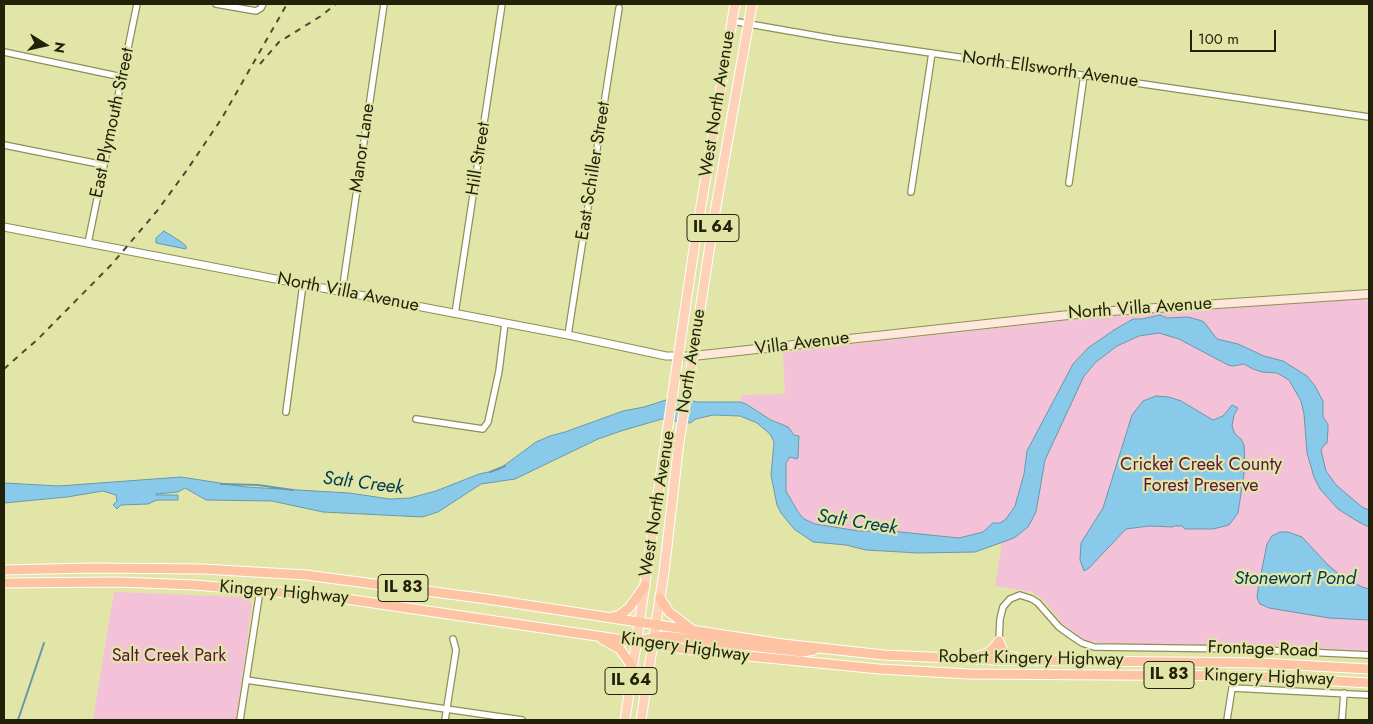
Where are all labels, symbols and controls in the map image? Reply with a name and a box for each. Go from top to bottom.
north arrow [20,20,70,70]
scale bar [1193,20,1279,52]
text: 100 m [1198,28,1239,50]
street label: West North Avenue [696,29,740,179]
text: N [49,40,71,55]
street label: East Plymouth Street [87,46,139,200]
street label: North Ellsworth Avenue [961,47,1139,93]
street label: East Schiller Street [572,100,616,242]
street label: Manor Lane [346,102,380,194]
street label: Hill Street [463,121,495,197]
road number: IL 64 [687,214,739,242]
street label: North Villa Avenue [275,269,421,317]
street label: North Villa Avenue [1067,293,1213,325]
street label: North Avenue [673,307,711,415]
street label: Villa Avenue [754,327,850,361]
street label: West North Avenue [636,429,680,579]
park label: Cricket Creek County Forest Preserve [1120,455,1282,498]
water label: Salt Creek [322,468,404,500]
water label: Salt Creek [815,505,899,541]
water label: Stonewort Pond [1234,568,1356,590]
road number: IL 83 [378,574,428,602]
street label: Kingery Highway [218,577,350,609]
street label: Kingery Highway [619,628,751,668]
street label: Frontage Road [1207,637,1319,663]
park label: Salt Creek Park [112,646,226,668]
street label: Robert Kingery Highway [938,647,1124,671]
road number: IL 83 [1144,662,1194,688]
street label: Kingery Highway [1204,665,1334,691]
road number: IL 64 [605,668,657,694]

